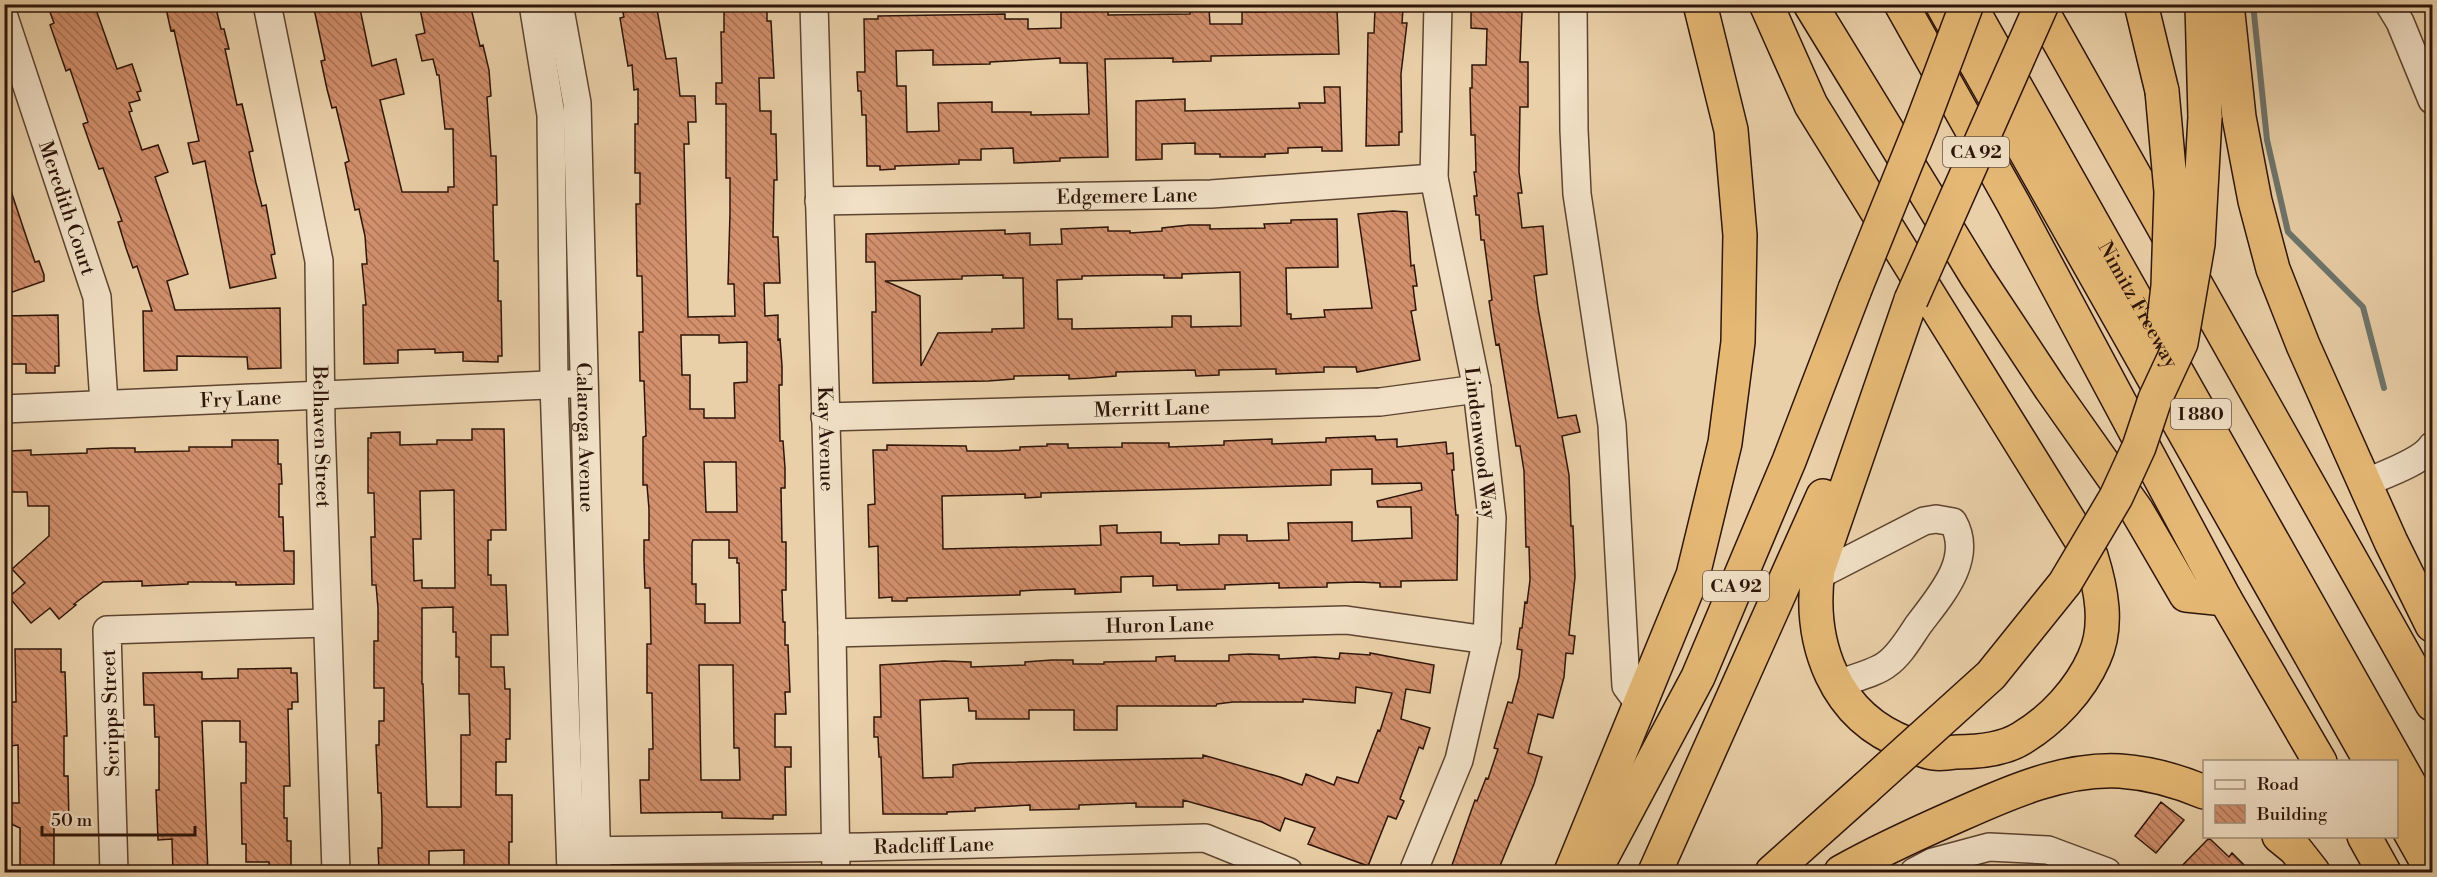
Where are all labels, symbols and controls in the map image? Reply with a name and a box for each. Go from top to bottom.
road number: CA 92 [1943,137,2009,167]
street label: Meredith Court [32,138,100,279]
street label: Edgemere Lane [1056,183,1198,211]
street label: Nimitz Freeway [2092,237,2183,373]
street label: Calaroga Avenue [570,362,599,513]
street label: Belhaven Street [306,365,335,508]
street label: Lindenwood Way [1458,366,1501,521]
street label: Fry Lane [200,386,282,414]
street label: Kay Avenue [811,386,839,492]
street label: Merritt Lane [1094,396,1210,424]
road number: I 880 [2171,399,2231,429]
road number: CA 92 [1703,571,1769,601]
street label: Huron Lane [1105,612,1215,640]
street label: Scripps Street [97,649,126,777]
legend [2203,760,2398,838]
text: Road [2257,773,2300,796]
scale bar [42,799,195,837]
text: Building [2256,803,2328,826]
text: 50 m [51,809,93,832]
street label: Radcliff Lane [873,833,995,861]

